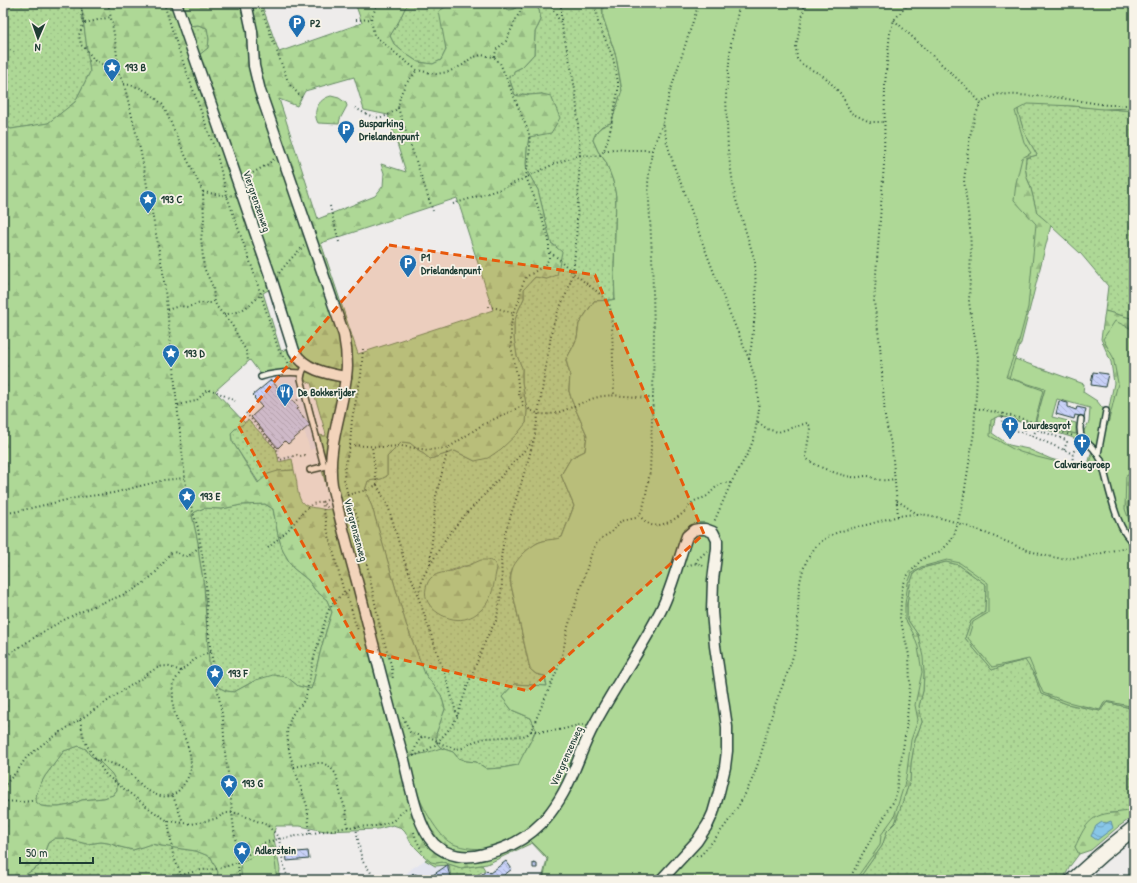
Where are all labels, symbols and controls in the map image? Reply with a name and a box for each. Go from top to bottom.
parking icon: P2 [287,13,307,38]
place label: P2 [310,16,321,30]
north arrow [18,18,58,58]
text: N [34,41,41,55]
place icon: 193 B [102,57,122,82]
place label: 193 B [125,60,146,74]
place label: Busparking Drielandenpunt [359,116,420,144]
parking icon: Busparking Drielandenpunt [336,119,356,144]
street label: Viergrenzenweg [240,168,274,234]
place icon: 193 C [138,189,158,214]
place label: 193 C [161,192,183,206]
place label: P1 Drielandenpunt [421,250,482,278]
parking icon: P1 Drielandenpunt [398,253,418,278]
place icon: 193 D [161,343,181,368]
place label: 193 D [184,346,205,360]
restaurant icon: De Bokkerijder [275,382,295,407]
place label: De Bokkerijder [298,385,357,400]
church icon: Lourdesgrot [1000,415,1020,440]
place label: Lourdesgrot [1023,418,1072,433]
church icon: Calvariegroep [1072,432,1092,457]
place label: Calvariegroep [1054,457,1110,472]
place icon: 193 E [177,486,197,511]
place label: 193 E [200,489,220,503]
street label: Viergrenzenweg [341,497,371,563]
place icon: 193 F [205,663,225,688]
place label: 193 F [228,666,248,680]
street label: Viergrenzenweg [547,724,585,788]
place icon: 193 G [219,773,239,798]
place label: 193 G [242,776,263,790]
scale bar [20,839,93,865]
place icon: Adlerstein [232,840,252,865]
place label: Adlerstein [255,843,296,857]
text: 50 m [26,844,47,861]

